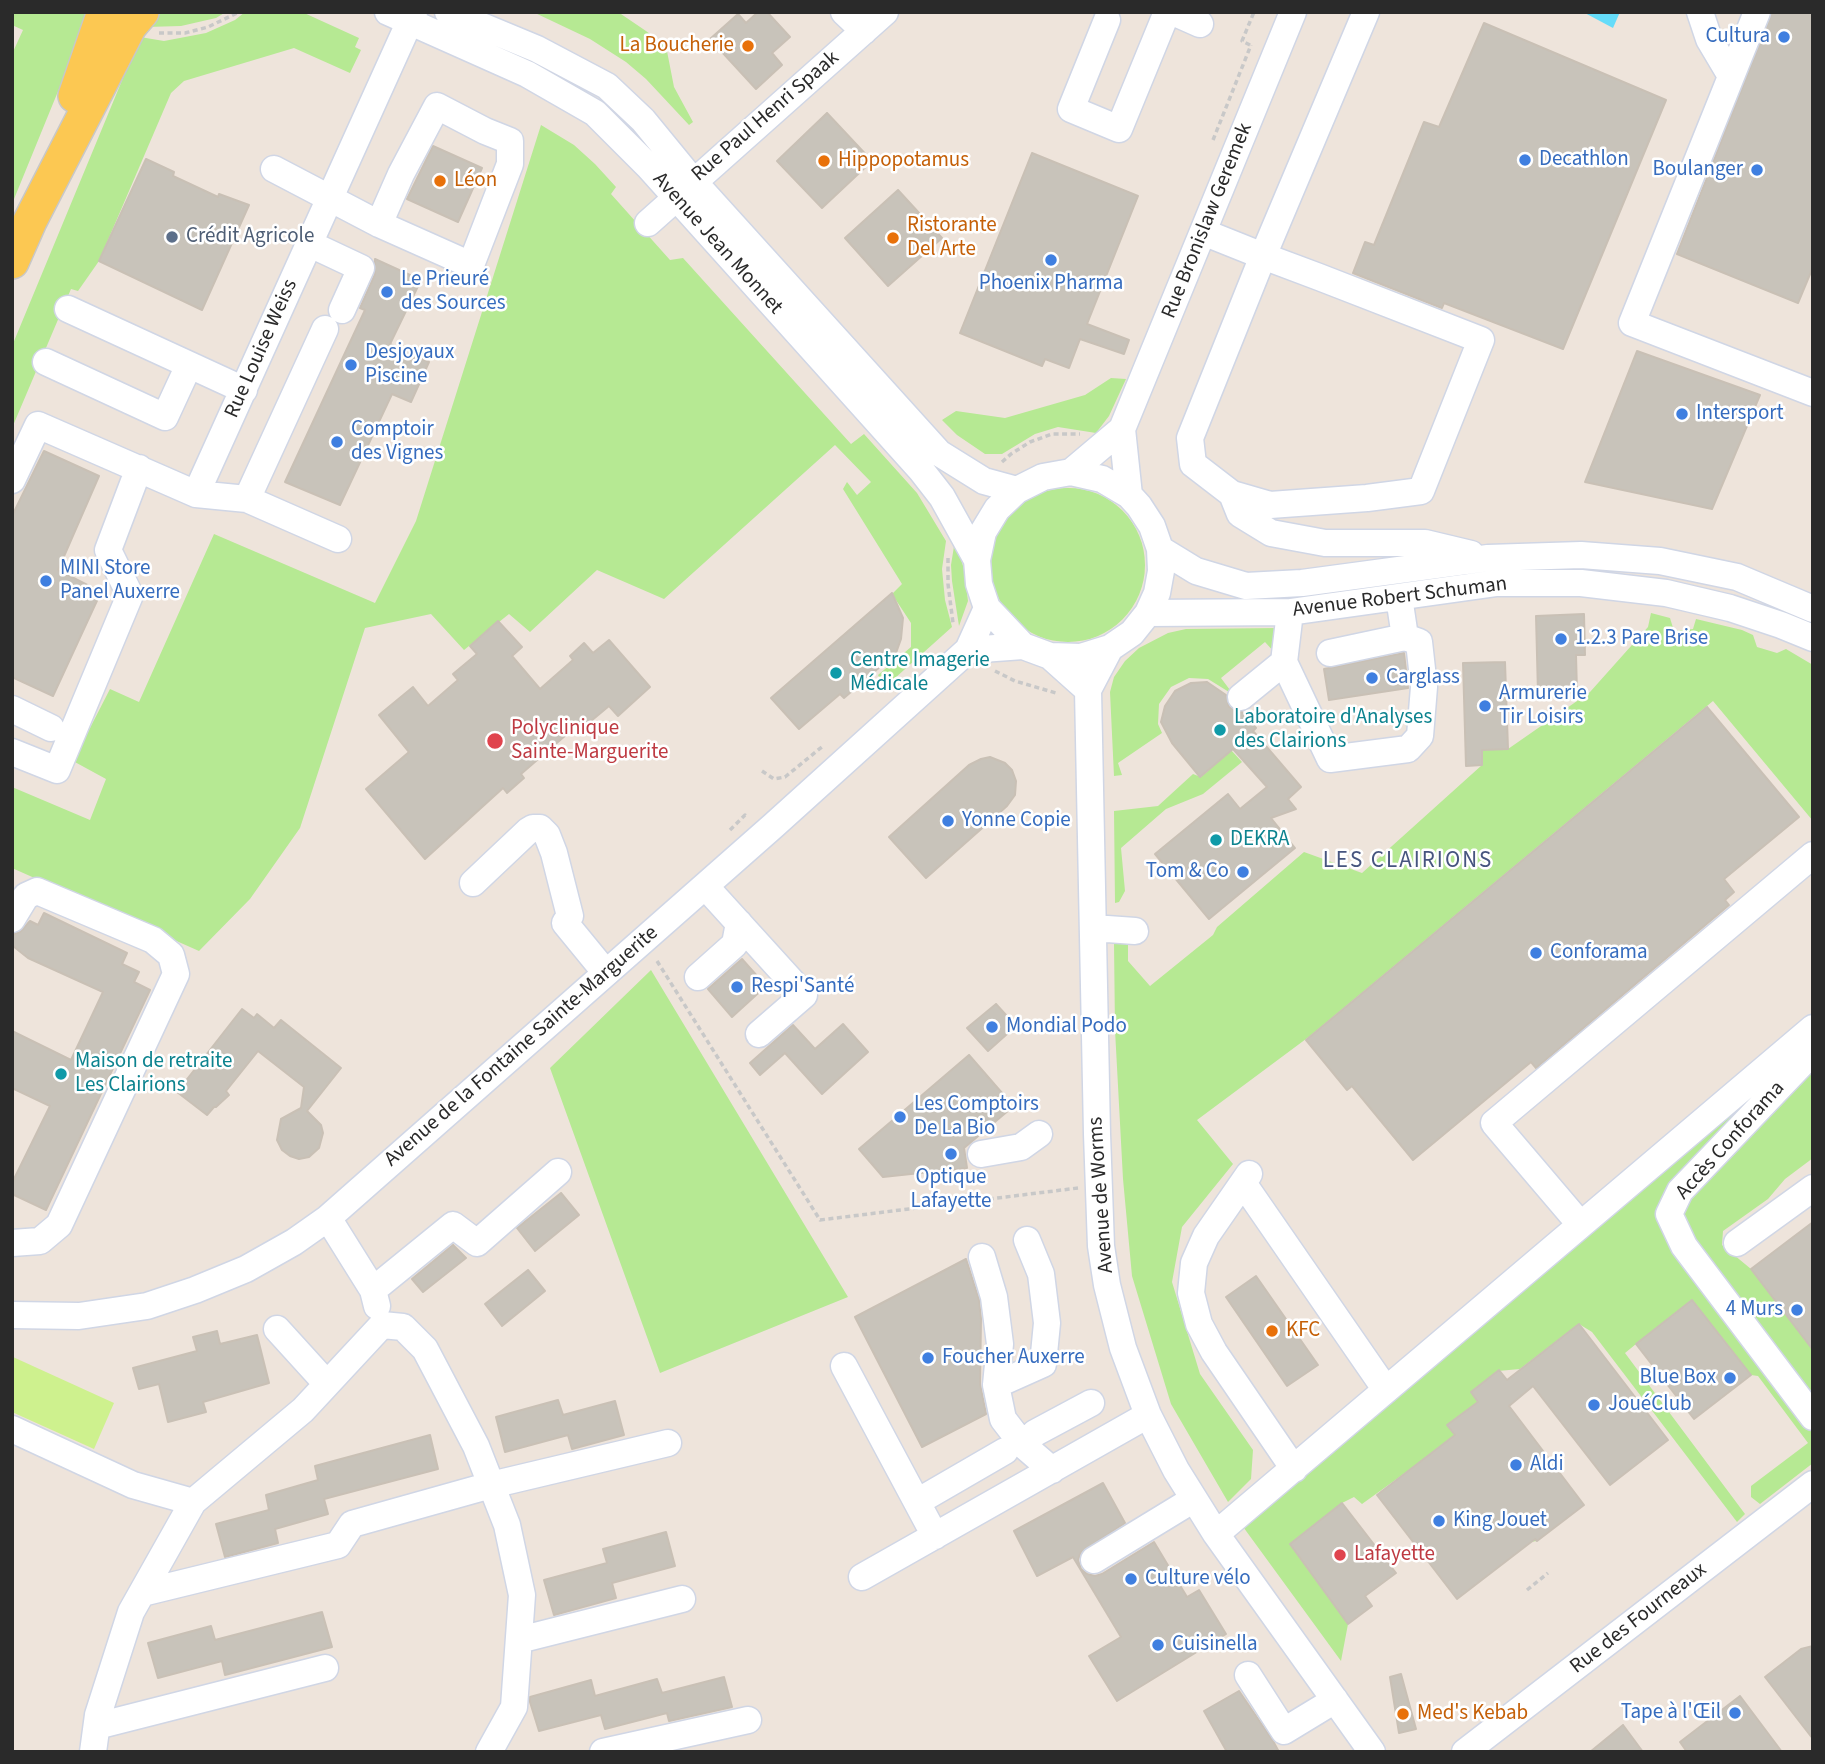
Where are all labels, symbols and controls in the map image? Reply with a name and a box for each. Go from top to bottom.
place label: Cultura [1706,24,1770,50]
marker: Cultura [1776,29,1792,45]
place label: La Boucherie [620,33,734,59]
marker: La Boucherie [740,38,756,54]
street label: Rue Paul Henri Spaak [687,46,845,188]
street label: Rue Bronislaw Geremek [1157,120,1259,322]
place label: Decathlon [1539,147,1629,173]
place label: Hippopotamus [838,148,969,174]
marker: Decathlon [1517,152,1533,168]
marker: Hippopotamus [816,153,832,169]
place label: Boulanger [1652,157,1743,183]
marker: Boulanger [1749,162,1765,178]
place label: Léon [454,168,497,194]
street label: Avenue Jean Monnet [647,168,787,320]
marker: Léon [432,173,448,189]
place label: Ristorante Del Arte [907,213,997,263]
place label: Crédit Agricole [186,224,314,250]
marker: Crédit Agricole [164,229,180,245]
marker: Ristorante Del Arte [885,230,901,246]
marker: Phoenix Pharma [1043,252,1059,268]
place label: Le Prieuré des Sources [401,267,506,317]
place label: Phoenix Pharma [979,271,1123,297]
street label: Rue Louise Weiss [220,276,304,422]
marker: Le Prieuré des Sources [379,284,395,300]
place label: Desjoyaux Piscine [365,340,454,390]
marker: Desjoyaux Piscine [343,357,359,373]
place label: Intersport [1696,401,1784,427]
marker: Intersport [1674,406,1690,422]
place label: Comptoir des Vignes [351,417,443,467]
marker: Comptoir des Vignes [329,434,345,450]
place label: MINI Store Panel Auxerre [60,556,180,606]
street label: Avenue Robert Schuman [1291,572,1509,624]
marker: MINI Store Panel Auxerre [38,573,54,589]
place label: 1.2.3 Pare Brise [1575,626,1708,652]
marker: 1.2.3 Pare Brise [1553,631,1569,647]
place label: Centre Imagerie Médicale [850,648,990,698]
marker: Centre Imagerie Médicale [828,665,844,681]
place label: Carglass [1386,665,1460,691]
marker: Carglass [1364,670,1380,686]
place label: Armurerie Tir Loisirs [1499,681,1587,731]
marker: Armurerie Tir Loisirs [1477,698,1493,714]
place label: Laboratoire d'Analyses des Clairions [1234,705,1432,755]
place label: Polyclinique Sainte-Marguerite [511,716,668,766]
marker: Laboratoire d'Analyses des Clairions [1212,722,1228,738]
marker: Polyclinique Sainte-Marguerite [485,731,505,751]
place label: Yonne Copie [962,808,1071,834]
marker: Yonne Copie [940,813,956,829]
place label: DEKRA [1230,827,1289,853]
marker: DEKRA [1208,832,1224,848]
district label: LES CLAIRIONS [1324,848,1492,876]
place label: Tom & Co [1146,859,1229,885]
marker: Tom & Co [1235,864,1251,880]
street label: Avenue de la Fontaine Sainte-Marguerite [380,921,664,1173]
place label: Conforama [1550,940,1648,966]
marker: Conforama [1528,945,1544,961]
place label: Respi'Santé [751,974,854,1000]
marker: Respi'Santé [729,979,745,995]
place label: Mondial Podo [1006,1014,1127,1040]
marker: Mondial Podo [984,1019,1000,1035]
place label: Maison de retraite Les Clairions [75,1049,232,1099]
marker: Maison de retraite Les Clairions [53,1066,69,1082]
street label: Accès Conforama [1671,1077,1791,1205]
place label: Les Comptoirs De La Bio [914,1092,1039,1142]
marker: Les Comptoirs De La Bio [892,1109,908,1125]
street label: Avenue de Worms [1084,1116,1120,1274]
marker: Optique Lafayette [943,1146,959,1162]
place label: Optique Lafayette [911,1165,991,1215]
place label: 4 Murs [1726,1297,1783,1323]
marker: 4 Murs [1789,1302,1805,1318]
place label: KFC [1286,1318,1320,1344]
marker: KFC [1264,1323,1280,1339]
place label: Foucher Auxerre [942,1345,1085,1371]
marker: Foucher Auxerre [920,1350,936,1366]
place label: Blue Box [1640,1365,1716,1391]
marker: Blue Box [1722,1370,1738,1386]
place label: JouéClub [1608,1392,1692,1418]
marker: JouéClub [1586,1397,1602,1413]
place label: Aldi [1530,1452,1564,1478]
marker: Aldi [1508,1457,1524,1473]
place label: King Jouet [1453,1508,1547,1534]
marker: King Jouet [1431,1513,1447,1529]
place label: Lafayette [1354,1542,1435,1568]
marker: Lafayette [1332,1547,1348,1563]
street label: Rue des Fourneaux [1566,1558,1712,1680]
place label: Culture vélo [1145,1566,1251,1592]
marker: Culture vélo [1123,1571,1139,1587]
place label: Cuisinella [1172,1632,1258,1658]
marker: Cuisinella [1150,1637,1166,1653]
place label: Tape à l'Œil [1621,1700,1721,1726]
place label: Med's Kebab [1417,1701,1528,1727]
marker: Tape à l'Œil [1727,1705,1743,1721]
marker: Med's Kebab [1395,1706,1411,1722]

